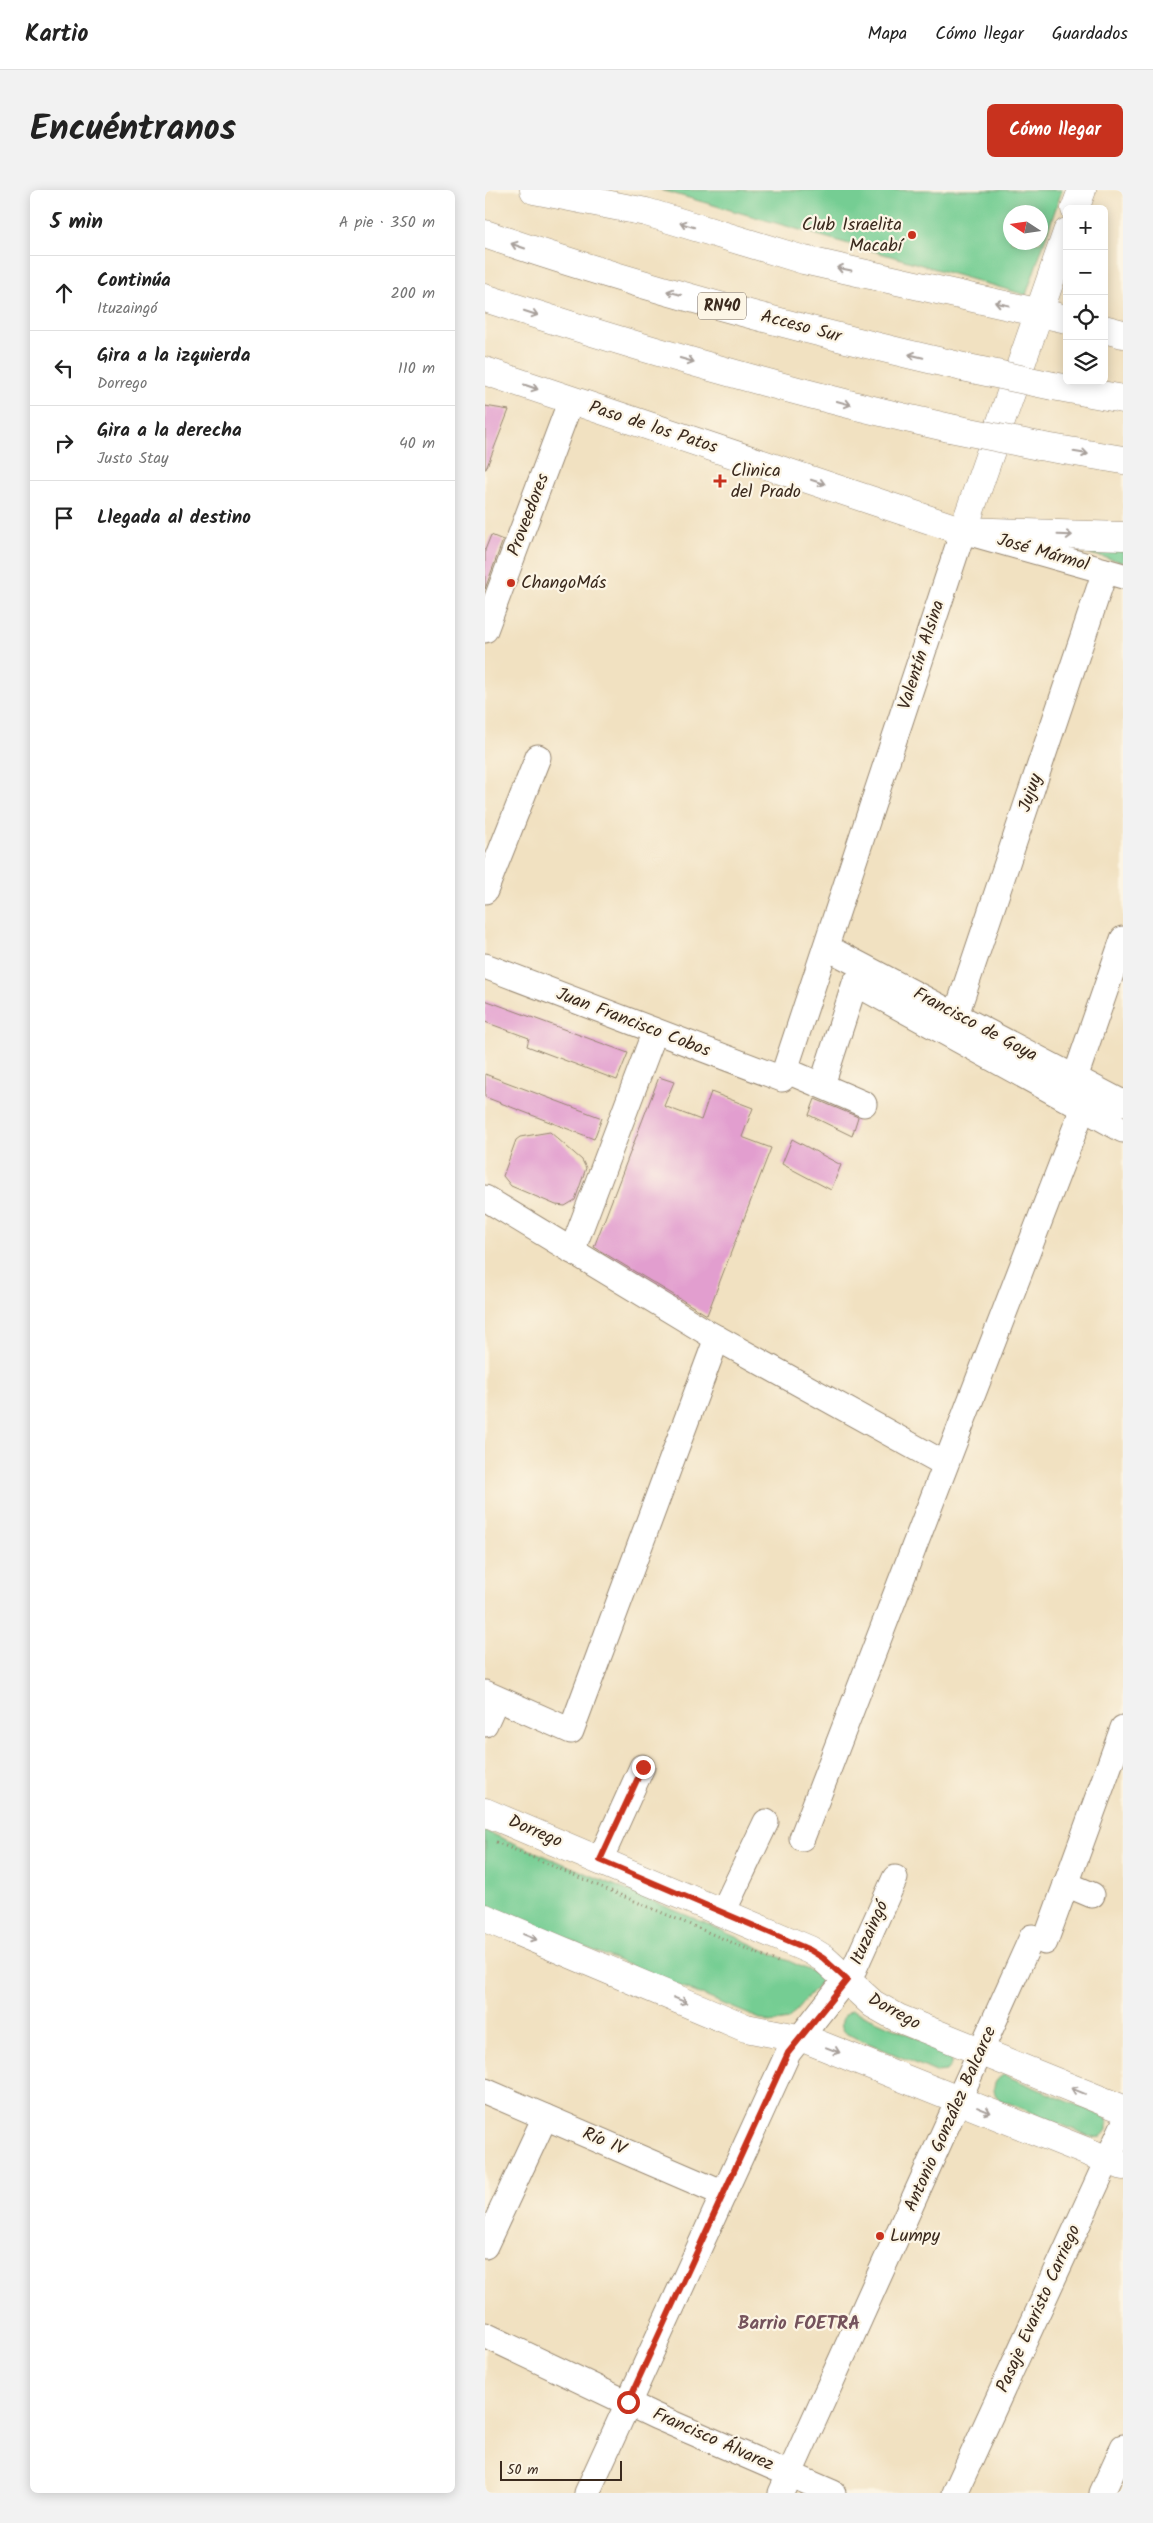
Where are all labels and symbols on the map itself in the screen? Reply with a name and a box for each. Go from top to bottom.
north arrow [1003,205,1048,250]
place label: Club Israelita Macabí [802,211,905,261]
one-way arrow [680,219,696,229]
marker: Club Israelita Macabí [906,229,918,241]
one-way arrow [511,241,526,250]
one-way arrow [836,263,852,273]
one-way arrow [666,287,682,297]
road number: RN40 [698,292,746,320]
one-way arrow [995,299,1011,308]
street label: Acceso Sur [758,302,845,352]
one-way arrow [523,309,539,318]
one-way arrow [908,351,924,360]
one-way arrow [679,355,695,365]
one-way arrow [523,383,538,392]
street label: Paso de los Patos [585,394,722,463]
one-way arrow [835,399,851,408]
one-way arrow [1072,448,1088,458]
place label: Clinica del Prado [731,457,801,507]
street label: Proveedores [500,469,558,561]
marker: Clinica del Prado [713,474,727,488]
one-way arrow [810,478,826,488]
street label: José Mármol [993,526,1093,580]
one-way arrow [1056,530,1072,539]
place label: ChangoMás [521,569,607,598]
marker: ChangoMás [505,577,517,589]
street label: Valentín Alsina [891,597,953,713]
street label: Jujuy [1011,769,1051,816]
street label: Juan Francisco Cobos [552,980,715,1066]
street label: Francisco de Goya [908,980,1042,1070]
route end [632,1756,655,1779]
street label: Dorrego [503,1808,567,1856]
street label: Ituzaingó [843,1895,897,1970]
one-way arrow [522,1933,537,1943]
street label: Dorrego [862,1986,926,2038]
one-way arrow [672,1996,687,2006]
street label: Antonio González Balcarce [897,2021,1005,2217]
one-way arrow [825,2046,841,2055]
one-way arrow [1071,2086,1086,2095]
one-way arrow [977,2106,992,2115]
street label: Río IV [577,2120,632,2165]
street label: Pasaje Evaristo Carriego [989,2220,1089,2398]
place label: Lumpy [890,2222,940,2251]
marker: Lumpy [874,2230,886,2242]
district label: Barrio FOETRA [738,2309,860,2339]
route start [617,2391,640,2414]
street label: Francisco Álvarez [648,2400,778,2480]
scale bar [500,2458,623,2481]

